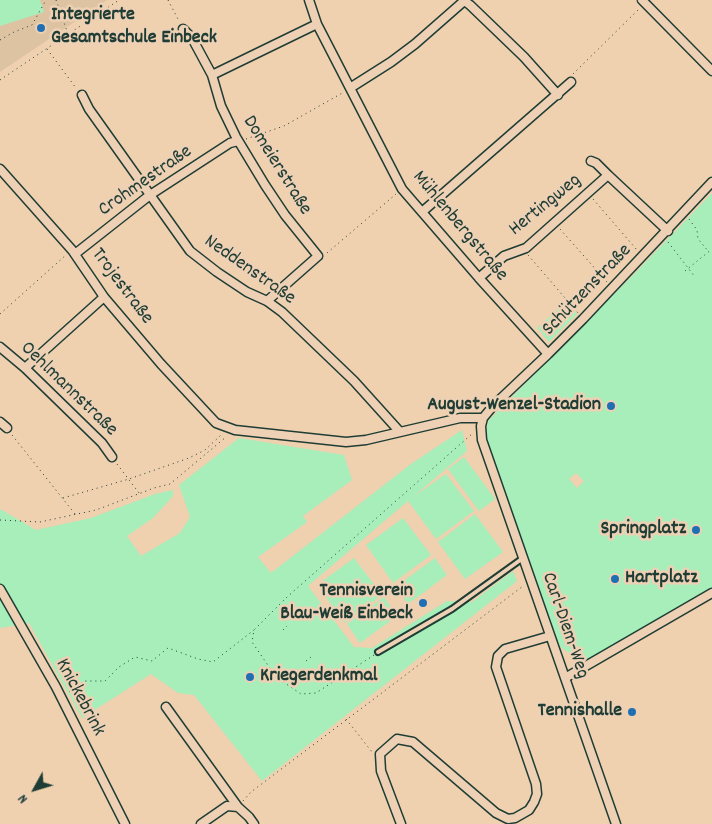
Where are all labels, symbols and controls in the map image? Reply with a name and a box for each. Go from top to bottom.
place label: Integrierte Gesamtschule Einbeck [51,4,217,51]
marker: Integrierte Gesamtschule Einbeck [35,22,47,34]
street label: Domeierstraße [236,112,316,220]
street label: Crohmestraße [95,141,197,223]
street label: Mühlenbergstraße [406,167,512,287]
street label: Hertingweg [505,170,587,242]
street label: Neddenstraße [199,231,299,311]
street label: Schützenstraße [538,240,638,342]
street label: Trojestraße [85,244,157,330]
street label: Oehlmannstraße [14,337,122,443]
place label: August-Wenzel-Stadion [427,394,601,418]
marker: August-Wenzel-Stadion [605,400,617,412]
place label: Springplatz [601,518,686,542]
marker: Springplatz [690,524,702,536]
place label: Hartplatz [625,567,698,591]
street label: Carl-Diem-Weg [535,570,593,682]
marker: Hartplatz [609,573,621,585]
place label: Tennisverein Blau-Weiß Einbeck [280,580,413,627]
marker: Tennisverein Blau-Weiß Einbeck [417,597,429,609]
street label: Knickebrink [49,655,109,741]
place label: Kriegerdenkmal [260,665,378,689]
marker: Kriegerdenkmal [244,671,256,683]
place label: Tennishalle [538,700,622,724]
marker: Tennishalle [626,706,638,718]
north arrow [10,764,60,814]
text: N [13,789,33,807]

